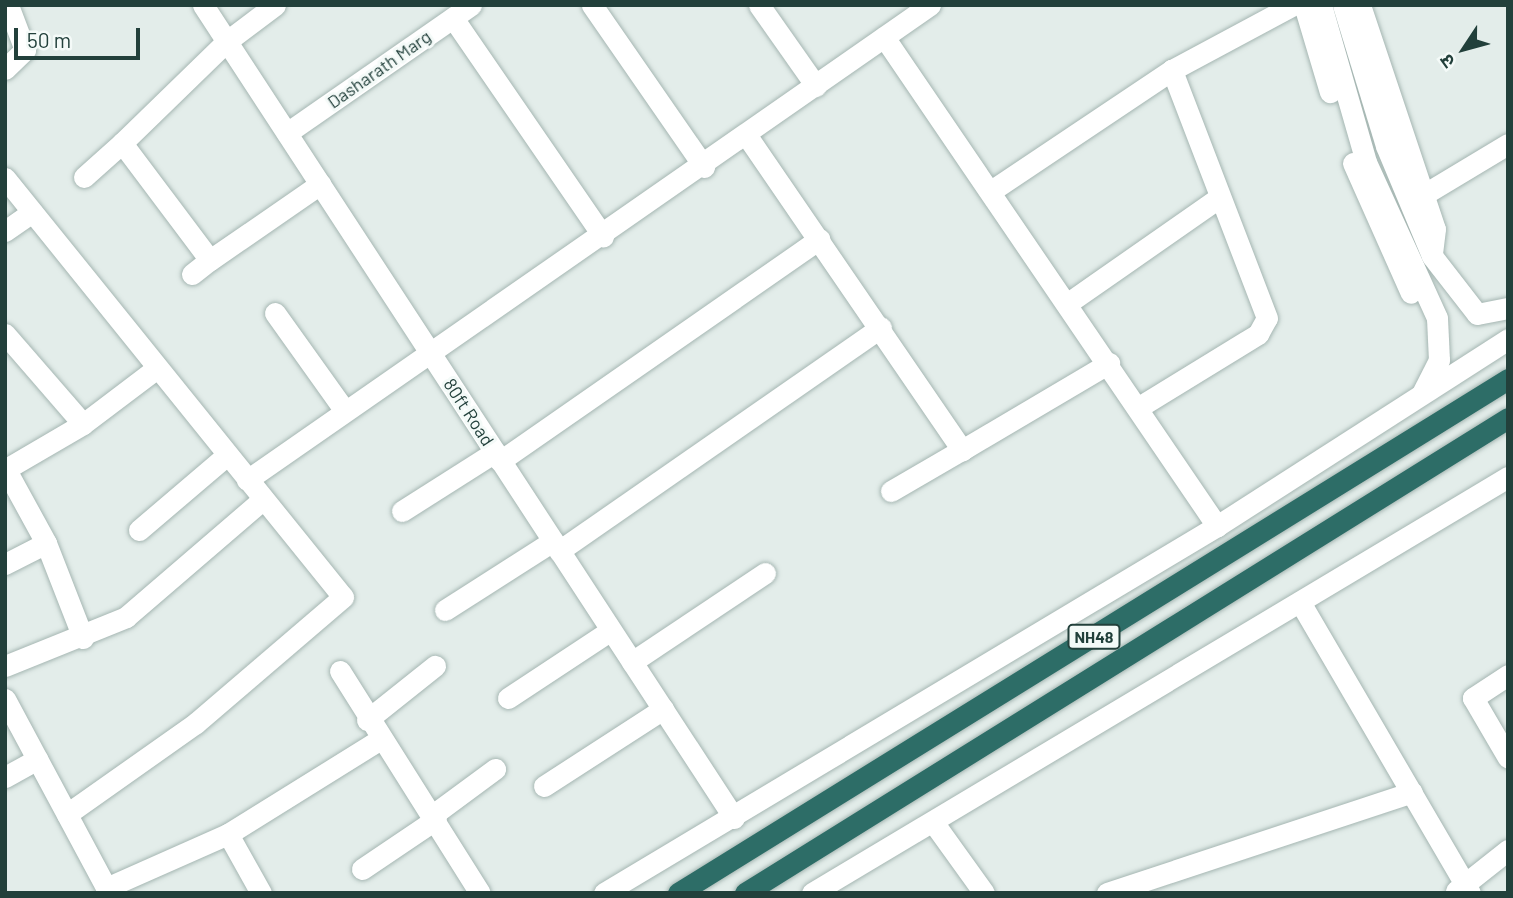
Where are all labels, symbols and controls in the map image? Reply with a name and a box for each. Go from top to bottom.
scale bar [18,14,144,58]
north arrow [1429,14,1499,84]
street label: Dasharath Marg [323,25,435,113]
text: 50 m [27,27,71,52]
text: उ [1434,50,1459,73]
street label: 80ft Road [439,374,499,450]
road number: NH48 [1066,624,1122,650]

